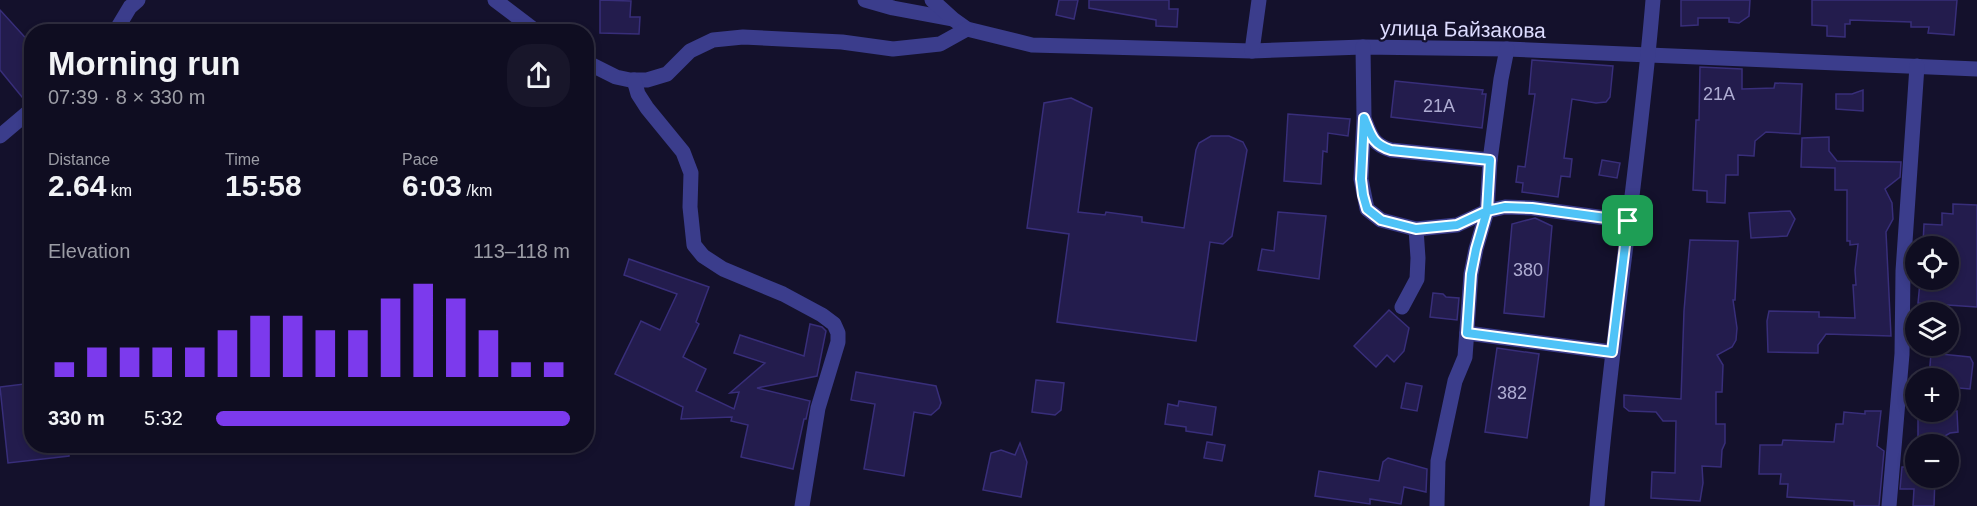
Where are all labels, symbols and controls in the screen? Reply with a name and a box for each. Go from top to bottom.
street label: улица Байзакова [1380,16,1546,42]
button: share [507,44,570,107]
text: Morning run [48,45,240,82]
house number: 21А [1703,84,1735,104]
text: 07:39 · 8 × 330 m [48,86,205,108]
house number: 21А [1423,96,1455,116]
text: Distance [48,151,110,168]
text: Time [225,151,260,168]
text: Pace [402,151,438,168]
text: 2.64 [48,169,106,202]
text: 15:58 [225,169,302,202]
text: 6:03 [402,169,462,202]
text: km [106,182,132,199]
text: /km [462,182,492,199]
pin [1602,195,1653,246]
icon: arrive [1611,204,1644,237]
map controls [1905,236,1959,488]
button: locate [1905,236,1959,290]
text: Elevation [48,240,130,262]
text: 113–118 m [473,240,570,262]
house number: 380 [1513,260,1543,280]
button: layers [1905,302,1959,356]
button: + [1905,368,1959,422]
house number: 382 [1497,383,1527,403]
text: 330 m [48,407,105,429]
text: 5:32 [144,407,183,429]
button: − [1905,434,1959,488]

